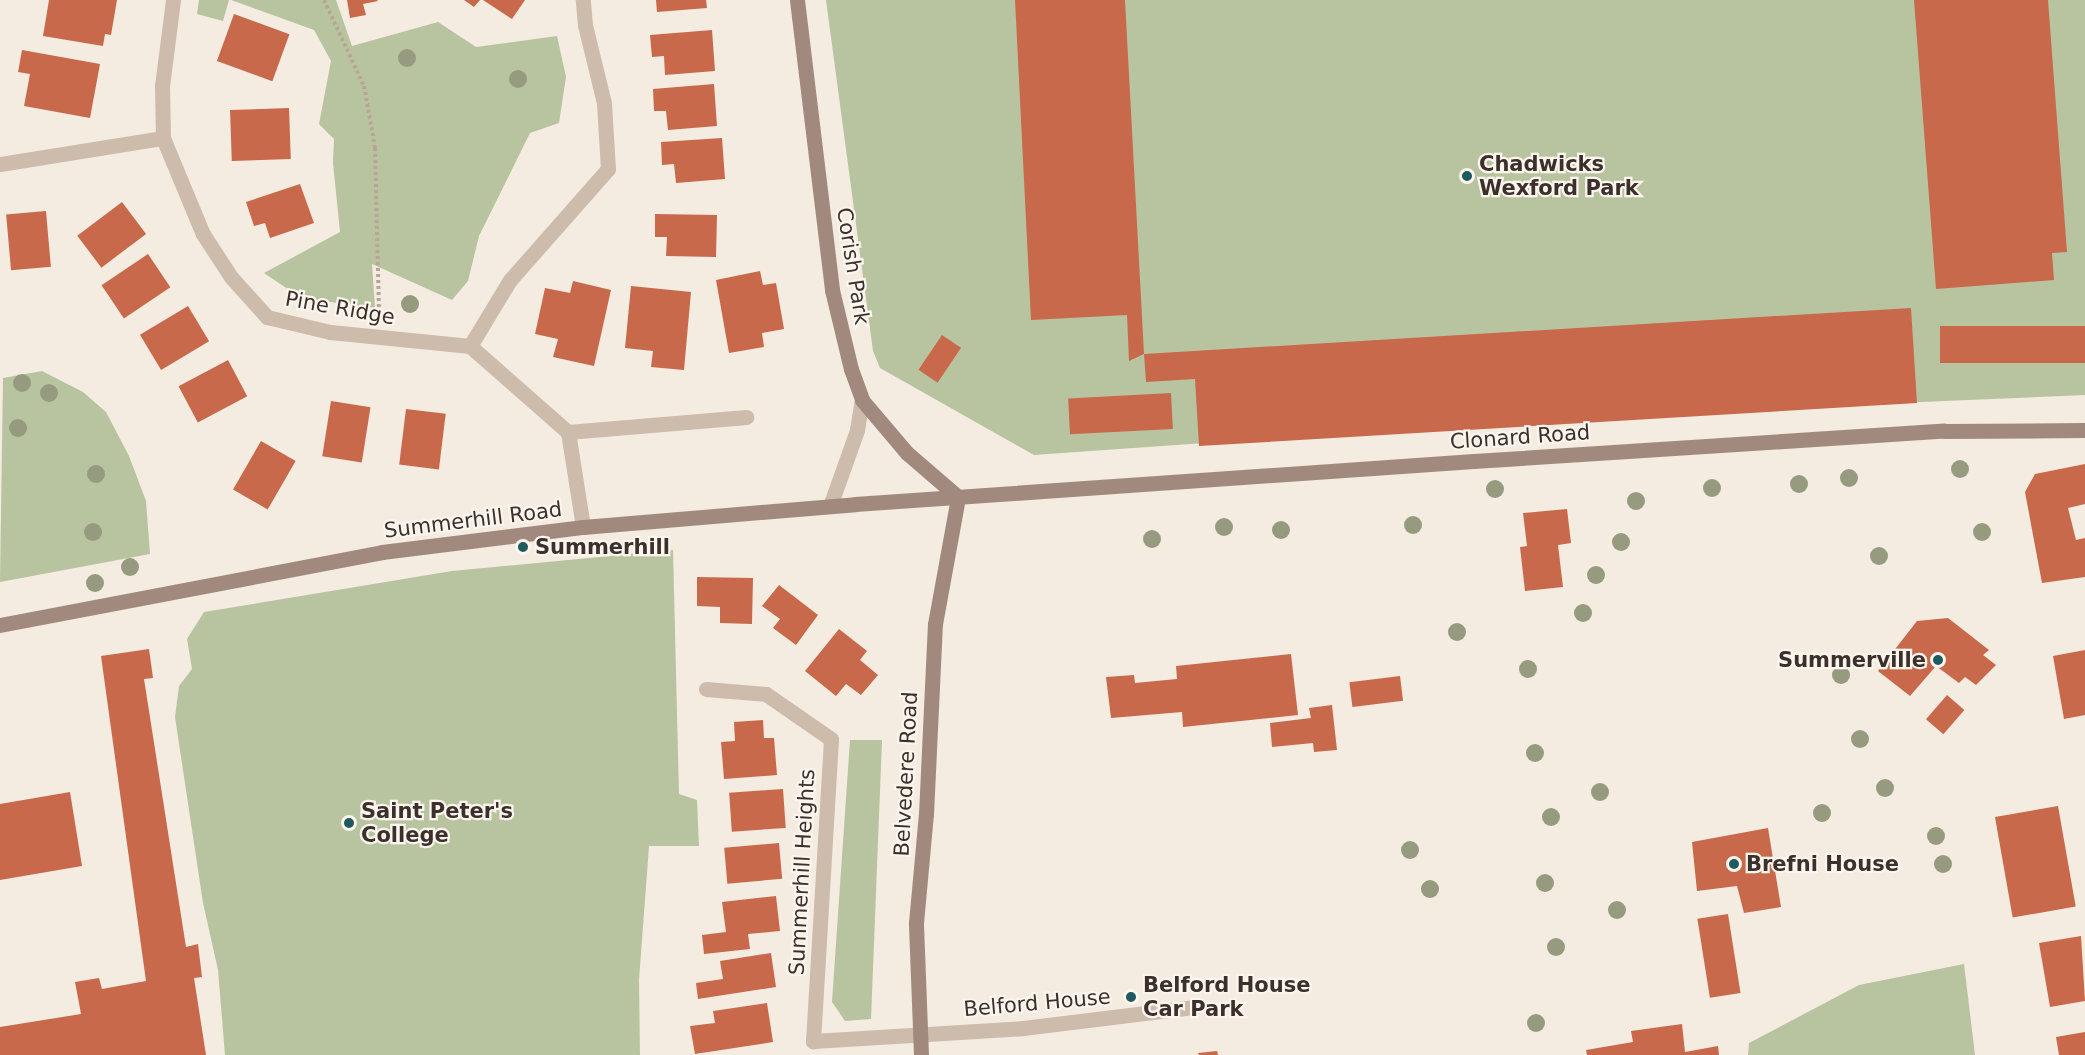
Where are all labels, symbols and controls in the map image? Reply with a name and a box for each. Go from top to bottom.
place label: Chadwicks Wexford Park [1479,151,1639,201]
marker: Chadwicks Wexford Park [1460,169,1474,183]
street label: Corish Park [831,206,875,326]
street label: Pine Ridge [283,286,397,330]
street label: Clonard Road [1449,420,1591,454]
street label: Summerhill Road [383,497,563,543]
place label: Summerhill [535,534,670,560]
marker: Summerhill [516,540,530,554]
place label: Summerville [1778,647,1926,673]
marker: Summerville [1931,653,1945,667]
street label: Belvedere Road [889,691,923,857]
street label: Summerhill Heights [784,768,820,976]
place label: Saint Peter's College [361,798,513,848]
marker: Saint Peter's College [342,816,356,830]
place label: Brefni House [1746,851,1899,877]
marker: Brefni House [1727,857,1741,871]
place label: Belford House Car Park [1143,972,1310,1022]
street label: Belford House [962,984,1112,1022]
marker: Belford House Car Park [1124,990,1138,1004]

